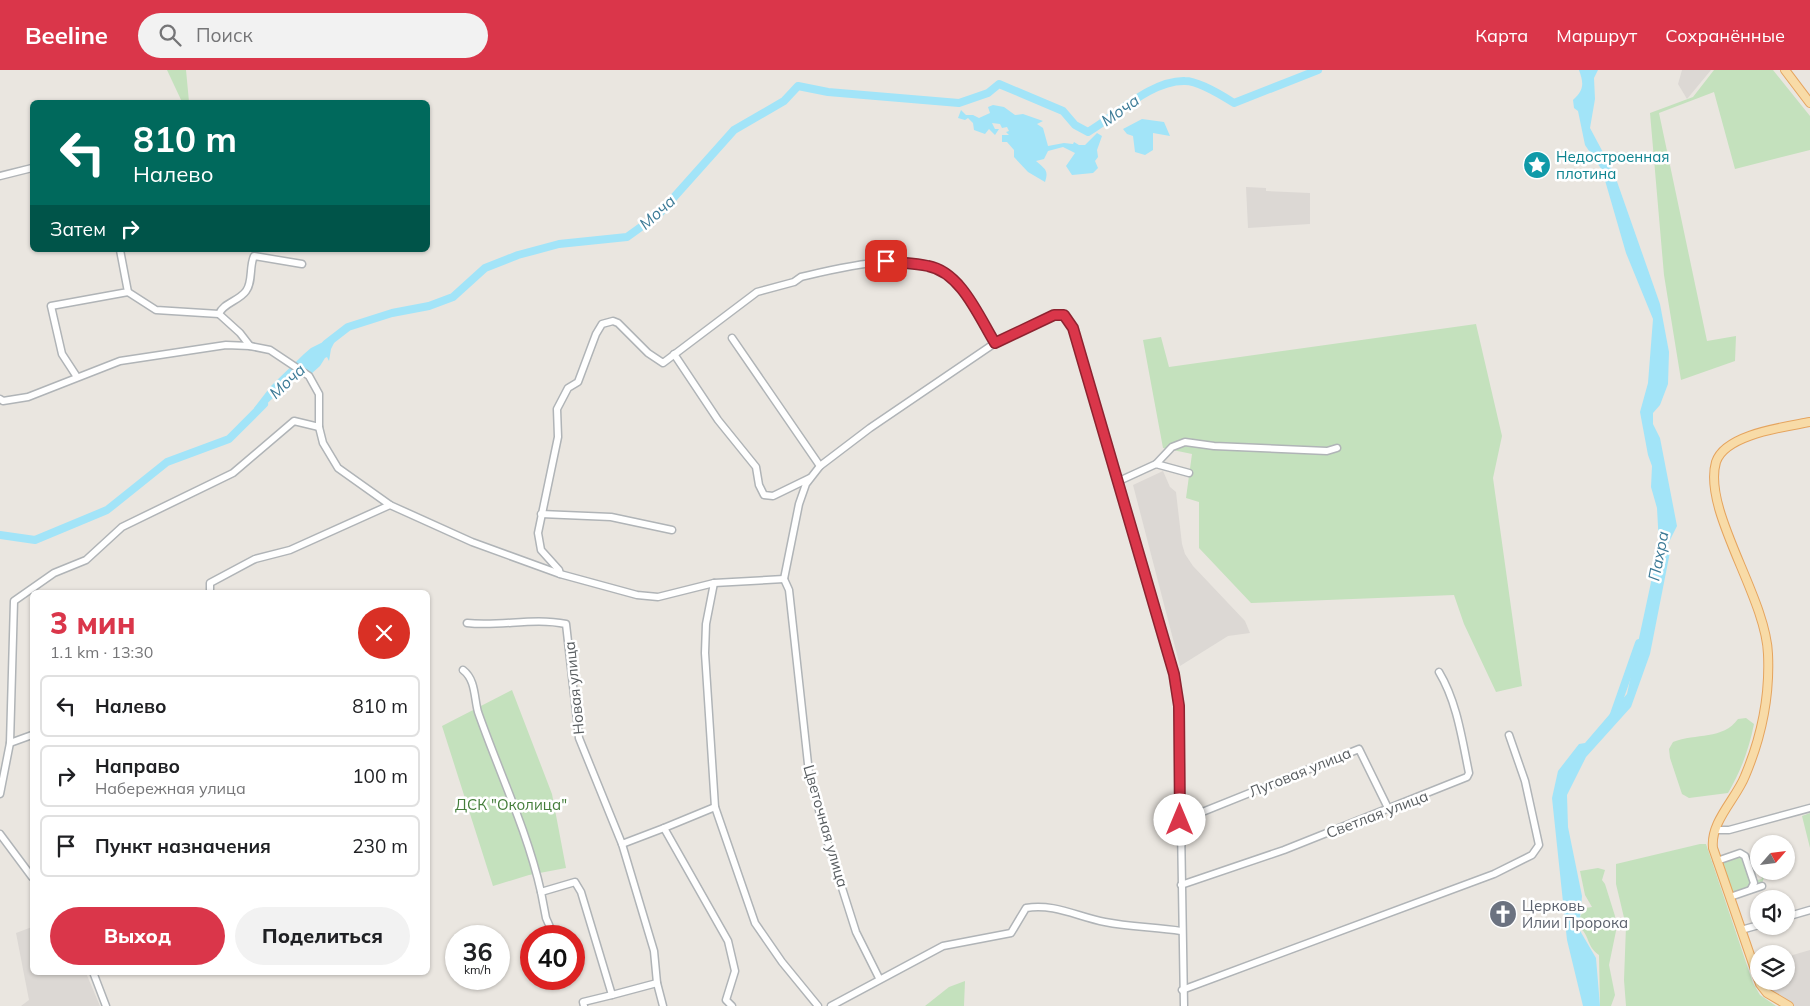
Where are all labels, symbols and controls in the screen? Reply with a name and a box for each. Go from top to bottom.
search box [138,13,488,58]
text: Beeline [25,20,108,50]
icon: search [156,21,184,49]
text: Поиск [196,23,253,47]
text: Карта [1475,24,1528,47]
text: Маршрут [1556,24,1637,47]
text: Сохранённые [1665,24,1785,47]
water label: Моча [1097,90,1143,130]
text: 810 m [133,117,237,161]
icon: left [50,120,115,185]
place label: Недостроенная плотина [1556,147,1670,183]
place icon: Недостроенная плотина [1522,150,1552,180]
text: Налево [133,160,213,188]
water label: Моча [635,190,679,233]
icon: right [116,215,144,243]
text: Затем [50,217,106,241]
pin [865,240,907,282]
icon: arrive [872,247,900,275]
water label: Моча [265,359,309,403]
water label: Пахра [1643,529,1673,583]
text: 3 мин [50,604,136,642]
button: close [358,607,410,659]
street label: Новая улица [560,640,588,736]
text: 1.1 km · 13:30 [50,642,153,662]
icon: left [52,692,80,720]
text: Налево [95,694,167,718]
text: 810 m [352,694,408,718]
street label: Луговая улица [1246,743,1354,801]
text: Направо [95,754,180,778]
icon: right [52,762,80,790]
street label: Цветочная улица [799,762,853,890]
text: 100 m [352,764,408,788]
text: Набережная улица [95,778,246,798]
street label: Светлая улица [1323,786,1431,842]
position arrow [1153,793,1205,845]
park label: ДСК "Околица" [455,795,567,814]
icon: arrive [52,832,80,860]
text: Пункт назначения [95,834,271,858]
text: 230 m [352,834,408,858]
north arrow [1750,835,1795,880]
map controls [1750,835,1795,990]
button: sound [1750,890,1795,935]
place label: Церковь Илии Пророка [1522,896,1628,932]
church icon: Церковь Илии Пророка [1488,899,1518,929]
button: Выход [50,907,225,965]
button: Поделиться [235,907,410,965]
speed limit sign: 40 [520,925,585,990]
text: 36 [462,936,493,967]
button: layers [1750,945,1795,990]
text: km/h [464,962,491,977]

